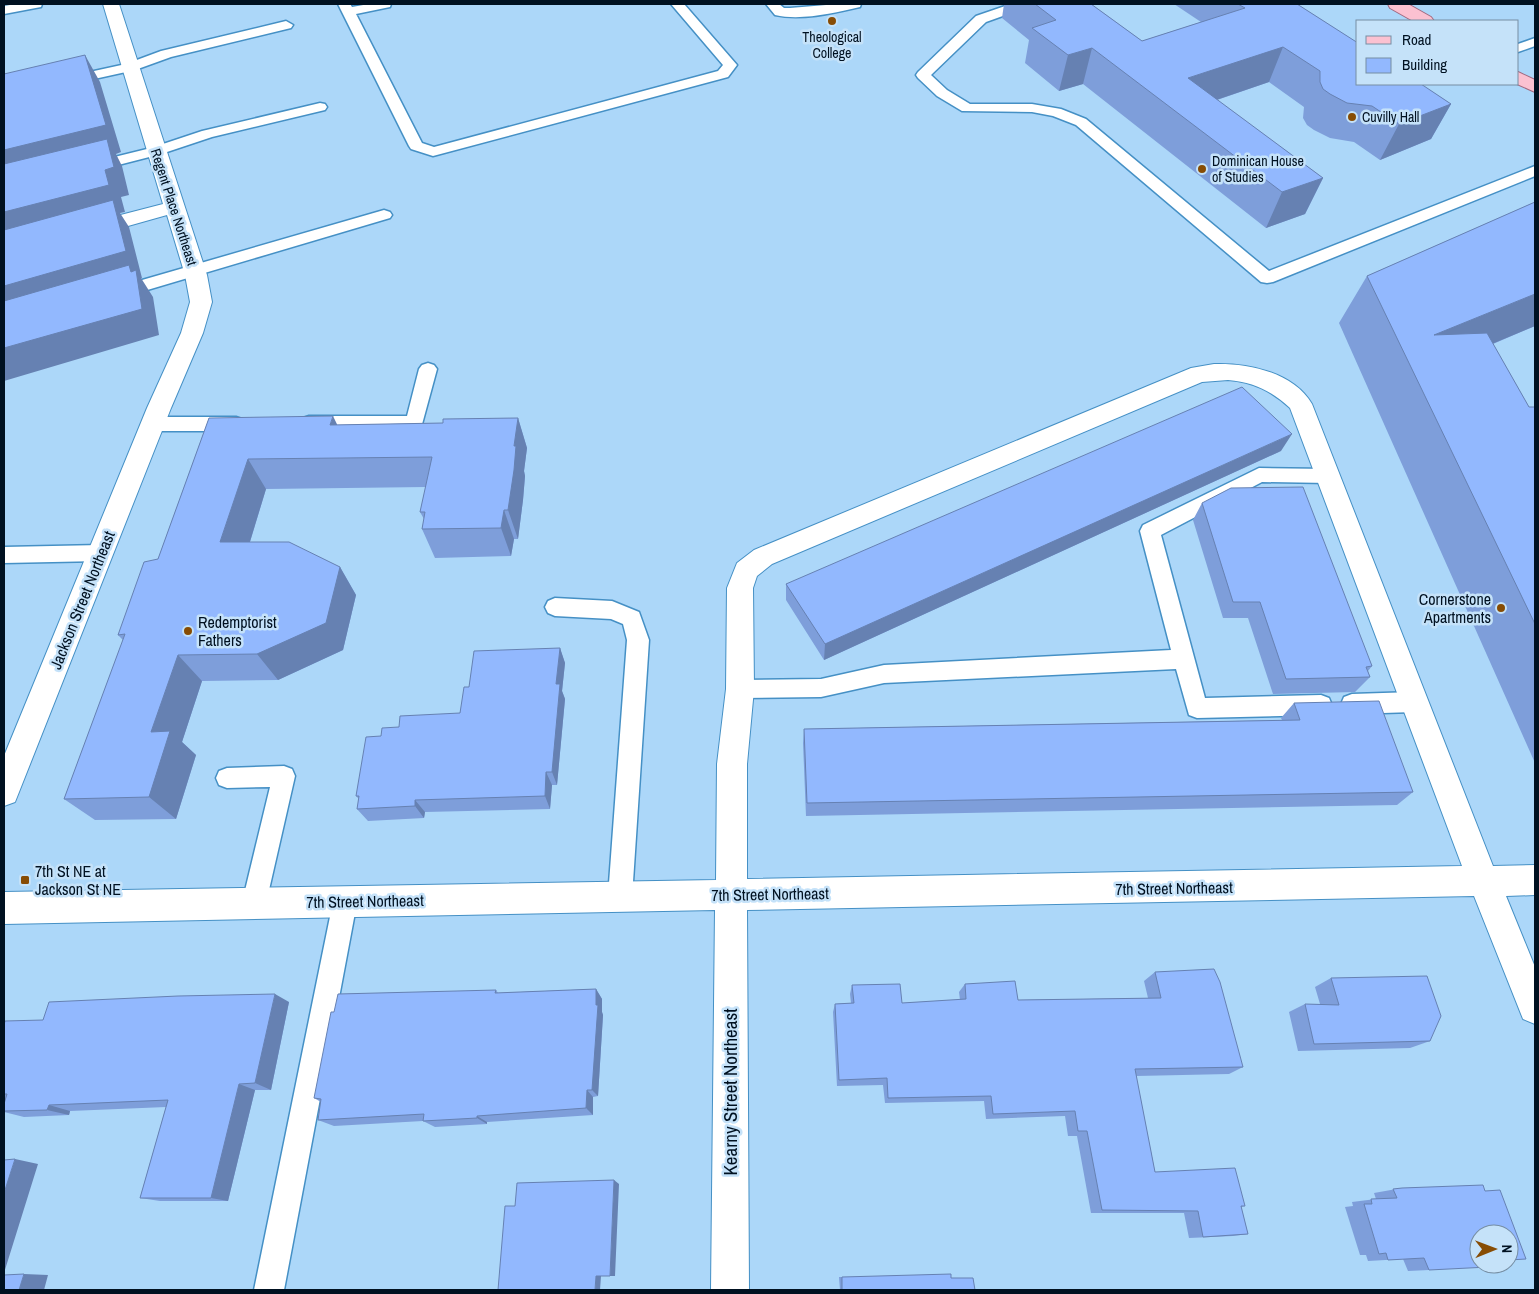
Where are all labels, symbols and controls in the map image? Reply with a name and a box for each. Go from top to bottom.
marker: Theological College [826,15,838,27]
legend [1356,20,1519,85]
place label: Theological College [802,28,862,62]
text: Road [1402,29,1431,50]
text: Building [1402,54,1447,75]
place label: Cuvilly Hall [1362,108,1419,126]
marker: Cuvilly Hall [1346,111,1358,123]
street label: Regent Place Northeast [147,146,201,268]
place label: Dominican House of Studies [1212,152,1304,186]
marker: Dominican House of Studies [1196,163,1208,175]
street label: Jackson Street Northeast [44,527,120,672]
place label: Cornerstone Apartments [1419,588,1491,628]
marker: Cornerstone Apartments [1495,602,1507,614]
place label: Redemptorist Fathers [198,611,277,651]
marker: Redemptorist Fathers [182,625,194,637]
place label: 7th St NE at Jackson St NE [35,860,121,900]
marker: 7th St NE at Jackson St NE [19,874,31,886]
street label: 7th Street Northeast [1115,876,1233,900]
street label: 7th Street Northeast [711,882,829,906]
street label: 7th Street Northeast [306,889,424,913]
street label: Kearny Street Northeast [717,1008,743,1176]
north arrow [1469,1224,1519,1274]
text: N [1498,1244,1516,1253]

